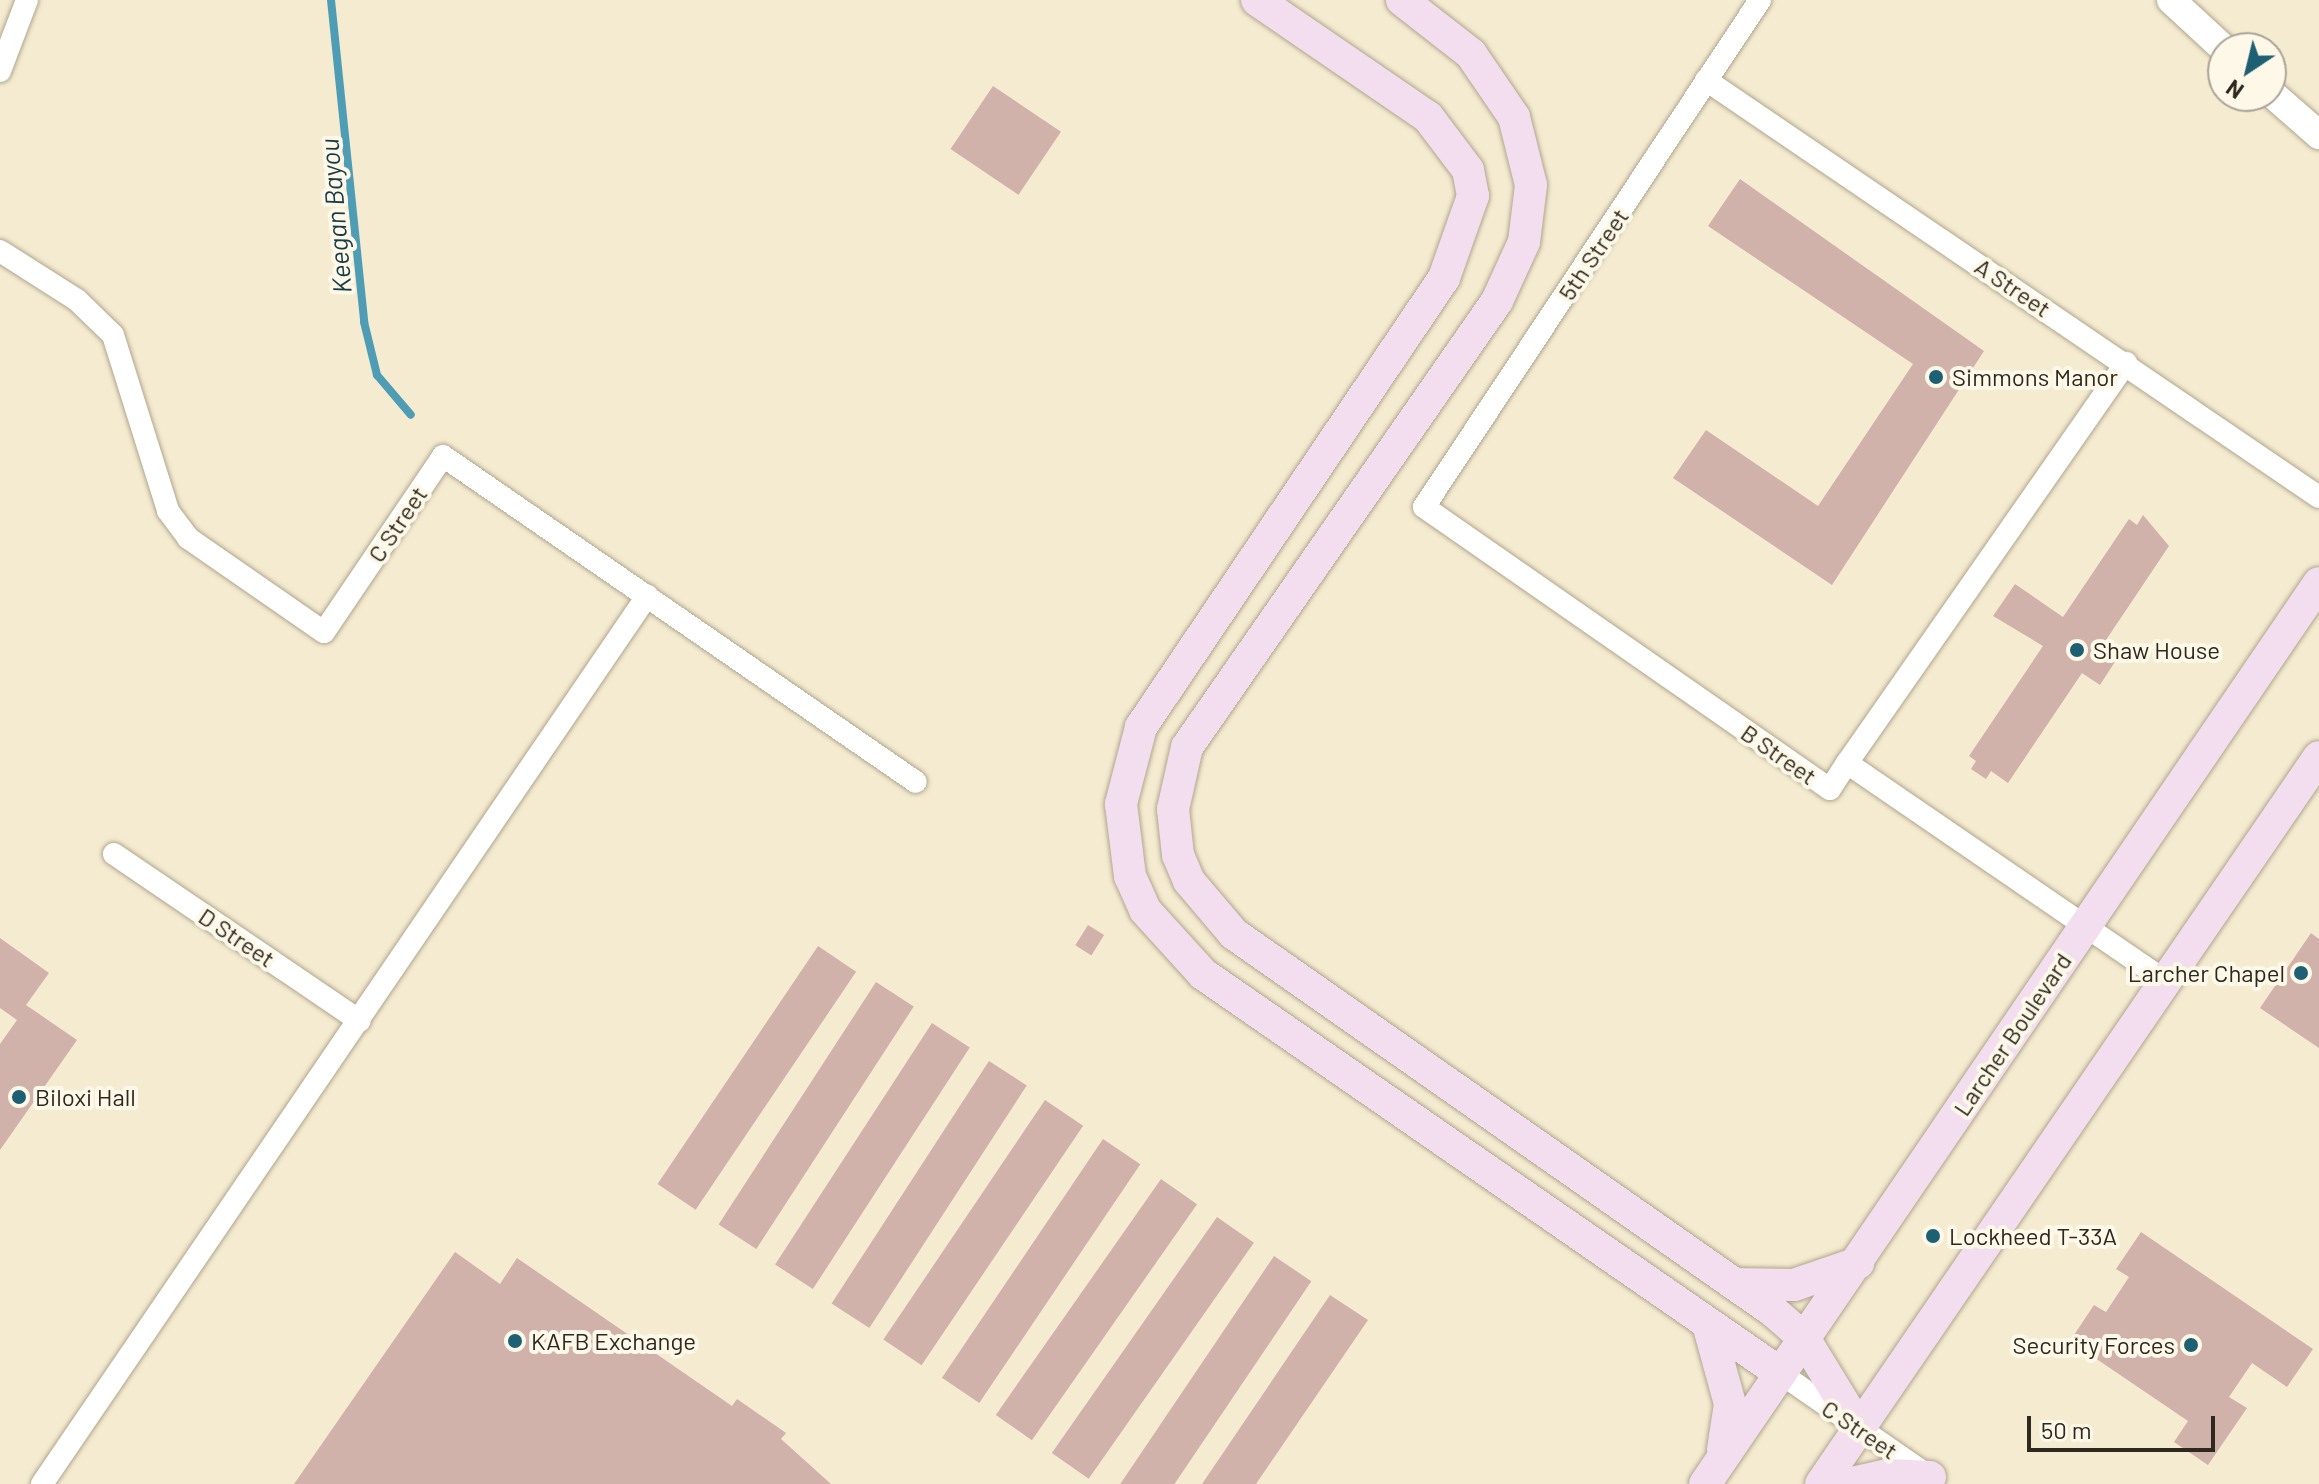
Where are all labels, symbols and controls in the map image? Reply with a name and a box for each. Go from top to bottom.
north arrow [2207,32,2287,112]
text: N [2221,75,2248,105]
water label: Keegan Bayou [313,137,357,295]
street label: 5th Street [1552,203,1634,305]
street label: A Street [1970,251,2056,323]
place label: Simmons Manor [1952,363,2118,391]
marker: Simmons Manor [1927,368,1945,386]
street label: C Street [361,481,433,567]
place label: Shaw House [2093,636,2220,664]
marker: Shaw House [2068,641,2086,659]
street label: B Street [1736,718,1822,790]
street label: D Street [194,901,280,973]
street label: Larcher Boulevard [1947,947,2077,1121]
place label: Larcher Chapel [2128,959,2285,987]
marker: Larcher Chapel [2292,964,2310,982]
place label: Biloxi Hall [35,1083,136,1111]
marker: Biloxi Hall [10,1088,28,1106]
place label: Lockheed T-33A [1949,1222,2117,1250]
marker: Lockheed T-33A [1924,1227,1942,1245]
place label: KAFB Exchange [531,1327,696,1355]
place label: Security Forces [2012,1331,2175,1359]
marker: KAFB Exchange [506,1332,524,1350]
marker: Security Forces [2182,1336,2200,1354]
street label: C Street [1817,1393,1903,1465]
scale bar [2031,1400,2219,1450]
text: 50 m [2041,1415,2092,1444]

